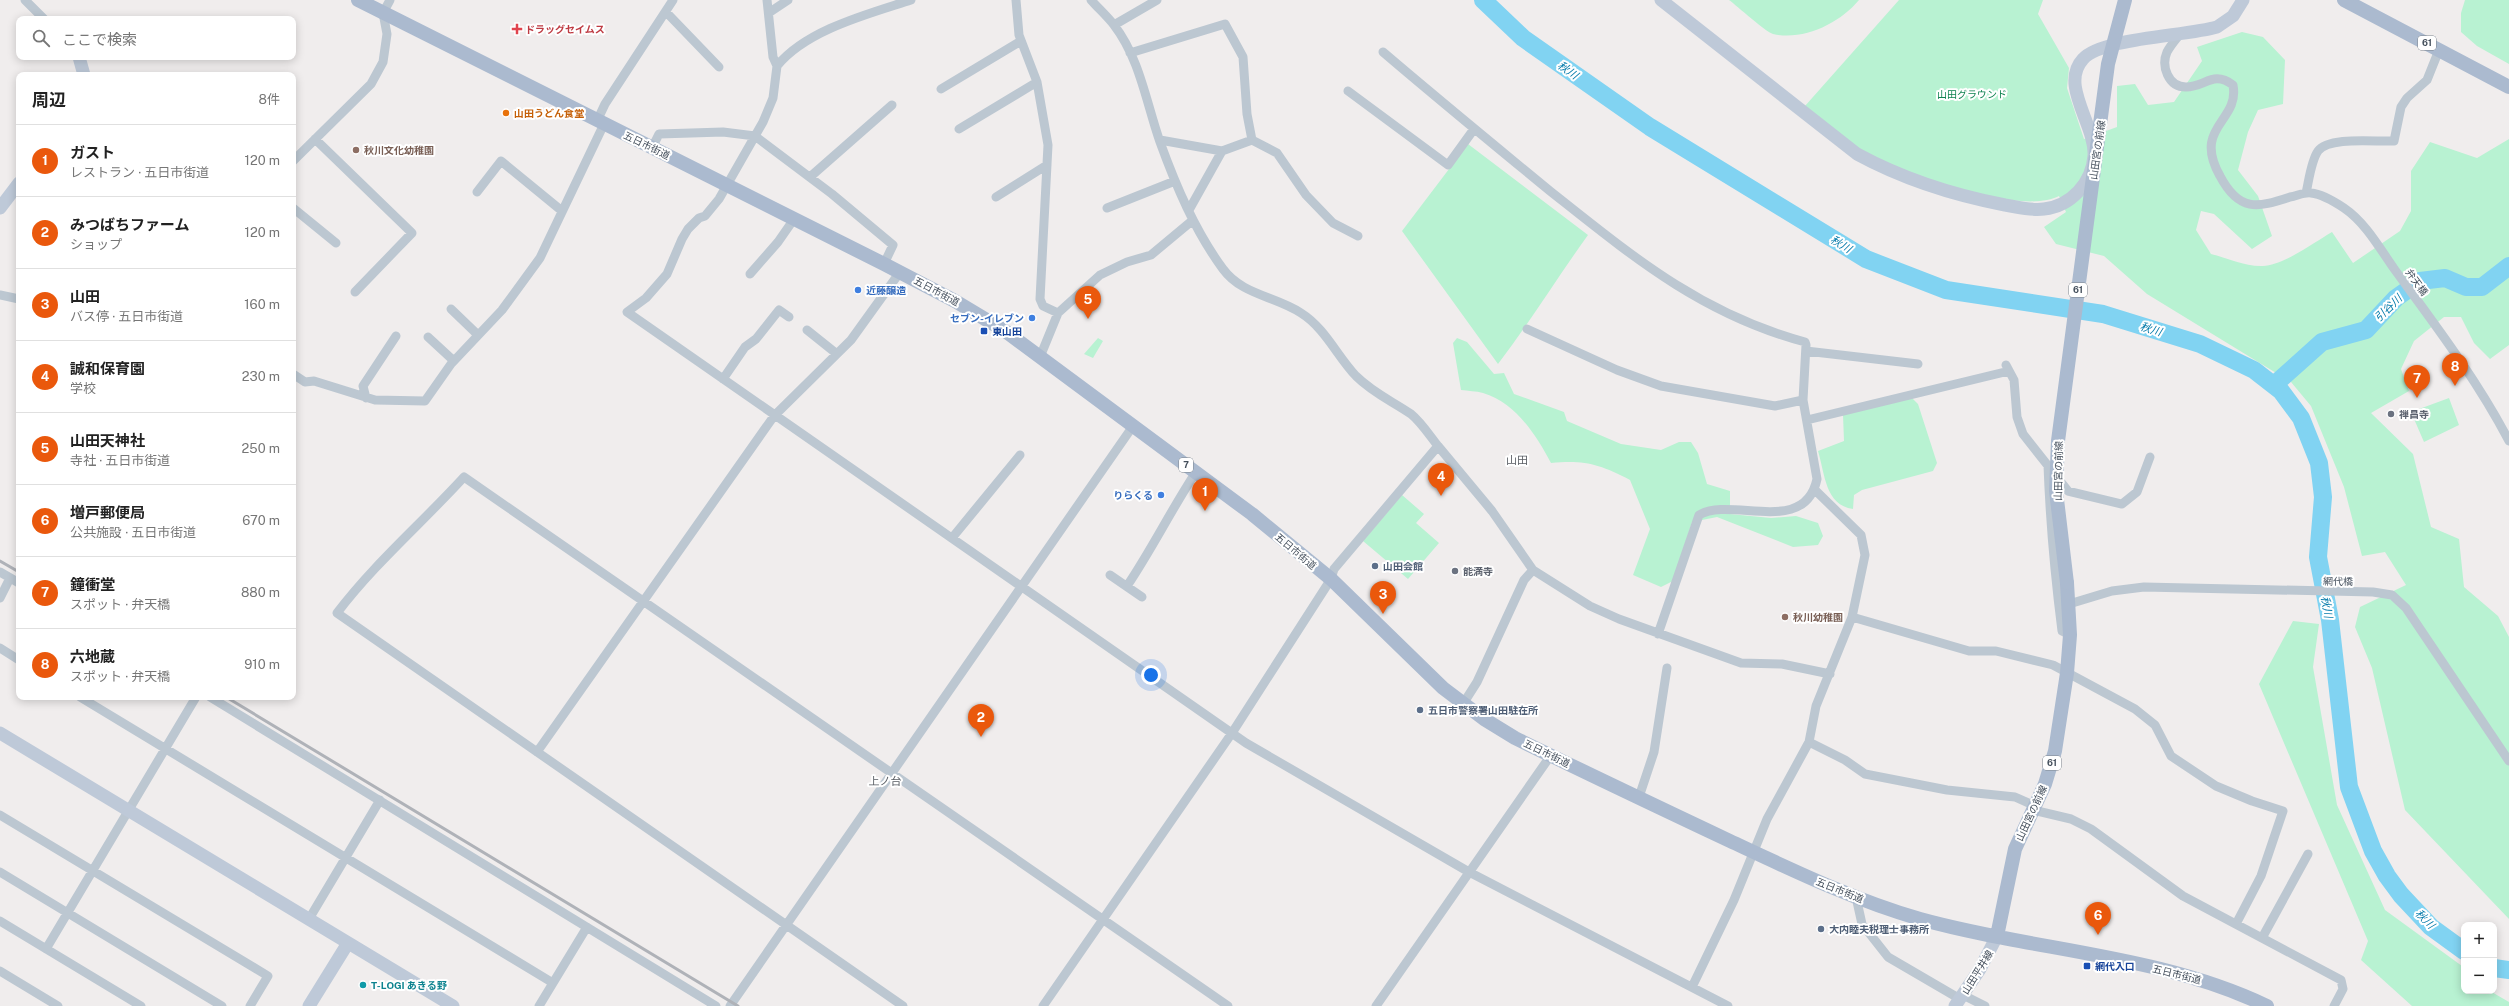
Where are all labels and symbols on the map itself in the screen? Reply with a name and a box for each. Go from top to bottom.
place label: ドラッグセイムス [525,23,605,35]
marker: ドラッグセイムス [512,24,522,34]
road number: 61 [2418,36,2436,50]
water label: 秋川 [1556,59,1581,82]
park label: 山田グラウンド [1937,88,2007,100]
place label: 山田うどん食堂 [514,107,584,119]
marker: 山田うどん食堂 [501,108,511,118]
street label: 山田宮の前線 [2087,119,2107,181]
street label: 五日市街道 [622,129,672,161]
place label: 秋川文化幼稚園 [364,144,434,156]
marker: 秋川文化幼稚園 [351,145,361,155]
water label: 秋川 [1828,233,1854,255]
street label: 弁天橋 [2403,266,2431,298]
street label: 五日市街道 [912,274,962,308]
road number: 61 [2069,283,2087,297]
place label: 近藤醸造 [866,284,906,296]
marker: 近藤醸造 [853,285,863,295]
pin: 5 [1075,286,1101,319]
water label: 引谷川 [2372,292,2405,324]
place label: セブン-イレブン [950,312,1024,324]
marker: セブン-イレブン [1027,313,1037,323]
water label: 秋川 [2139,320,2164,338]
place label: 東山田 [992,325,1022,337]
marker: 東山田 [979,326,989,336]
pin: 8 [2442,353,2468,386]
pin: 7 [2404,365,2430,398]
place label: 禅昌寺 [2399,408,2429,420]
marker: 禅昌寺 [2386,409,2396,419]
street label: 山田宮の前線 [2051,441,2065,501]
district label: 山田 [1506,454,1528,466]
road number: 7 [1179,458,1193,472]
pin: 4 [1428,463,1454,496]
pin: 1 [1192,478,1218,511]
place label: りらくる [1113,489,1153,501]
marker: りらくる [1156,490,1166,500]
street label: 五日市街道 [1273,530,1319,572]
place label: 山田会館 [1383,560,1423,572]
marker: 山田会館 [1370,561,1380,571]
place label: 能満寺 [1463,565,1493,577]
marker: 能満寺 [1450,566,1460,576]
street label: 網代橋 [2323,575,2353,587]
pin: 3 [1370,581,1396,614]
water label: 秋川 [2319,595,2335,620]
place label: 秋川幼稚園 [1793,611,1843,623]
marker: 秋川幼稚園 [1780,612,1790,622]
your location [1141,665,1161,685]
pin: 2 [968,704,994,737]
place label: 五日市警察署山田駐在所 [1428,704,1538,716]
marker: 五日市警察署山田駐在所 [1415,705,1425,715]
street label: 五日市街道 [1522,737,1572,769]
road number: 61 [2043,756,2061,770]
district label: 上ノ台 [869,775,902,787]
street label: 山田宮の前線 [2013,783,2049,843]
street label: 五日市街道 [1815,875,1865,905]
pin: 6 [2085,902,2111,935]
water label: 秋川 [2413,907,2438,932]
place label: 大内睦夫税理士事務所 [1829,923,1929,935]
marker: 大内睦夫税理士事務所 [1816,924,1826,934]
street label: 山田平井線 [1959,948,1995,996]
place label: 網代入口 [2095,960,2135,972]
marker: 網代入口 [2082,961,2092,971]
street label: 五日市街道 [2151,962,2203,986]
place label: T-LOGI あきる野 [371,979,448,991]
marker: T-LOGI あきる野 [358,980,368,990]

